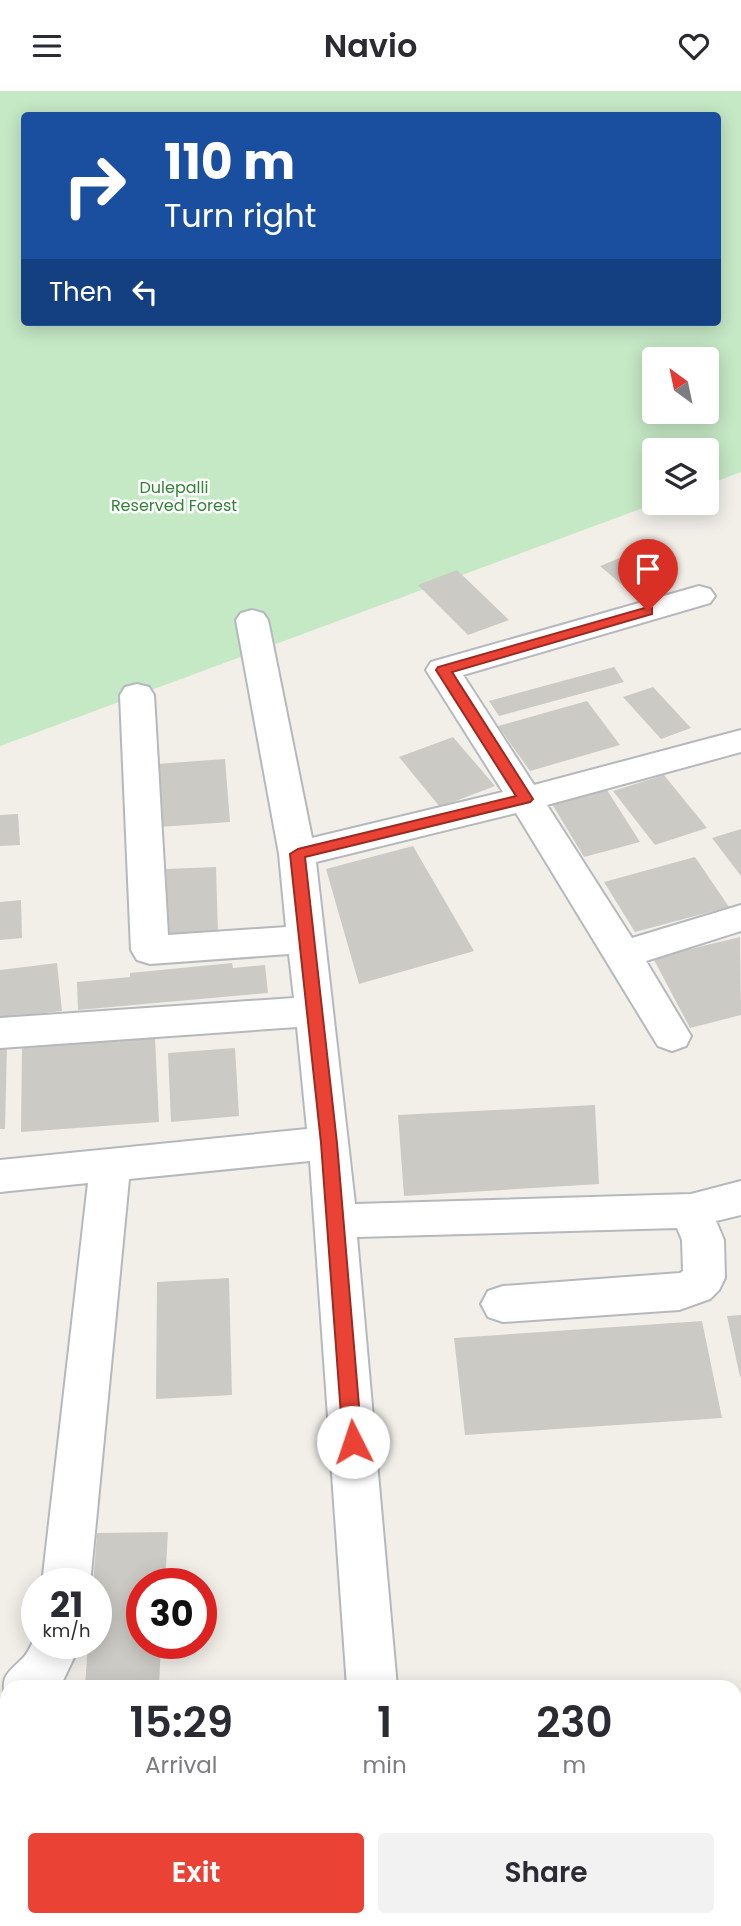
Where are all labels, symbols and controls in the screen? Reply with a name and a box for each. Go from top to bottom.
text: Navio [324,23,417,68]
icon: menu [28,27,66,65]
icon: heart [675,27,713,65]
text: 110 m [164,128,295,196]
icon: right [49,140,140,231]
text: Turn right [164,193,316,238]
icon: left [126,273,164,311]
text: Then [49,274,112,310]
north arrow [642,347,719,423]
map controls [642,347,719,515]
button: layers [642,438,719,515]
park label: Dulepalli Reserved Forest [111,476,237,517]
pin [618,539,678,611]
icon: arrive [629,550,667,588]
position arrow [316,1405,390,1479]
speed limit sign: 30 [126,1568,217,1659]
text: 21 [50,1580,83,1629]
text: km/h [43,1618,90,1643]
text: 15:29 [129,1693,233,1752]
text: 1 [377,1693,392,1752]
text: 230 [536,1693,613,1752]
text: Arrival [145,1749,218,1781]
text: min [363,1749,407,1781]
text: m [562,1749,586,1781]
button: Exit [28,1833,364,1913]
button: Share [378,1833,714,1913]

